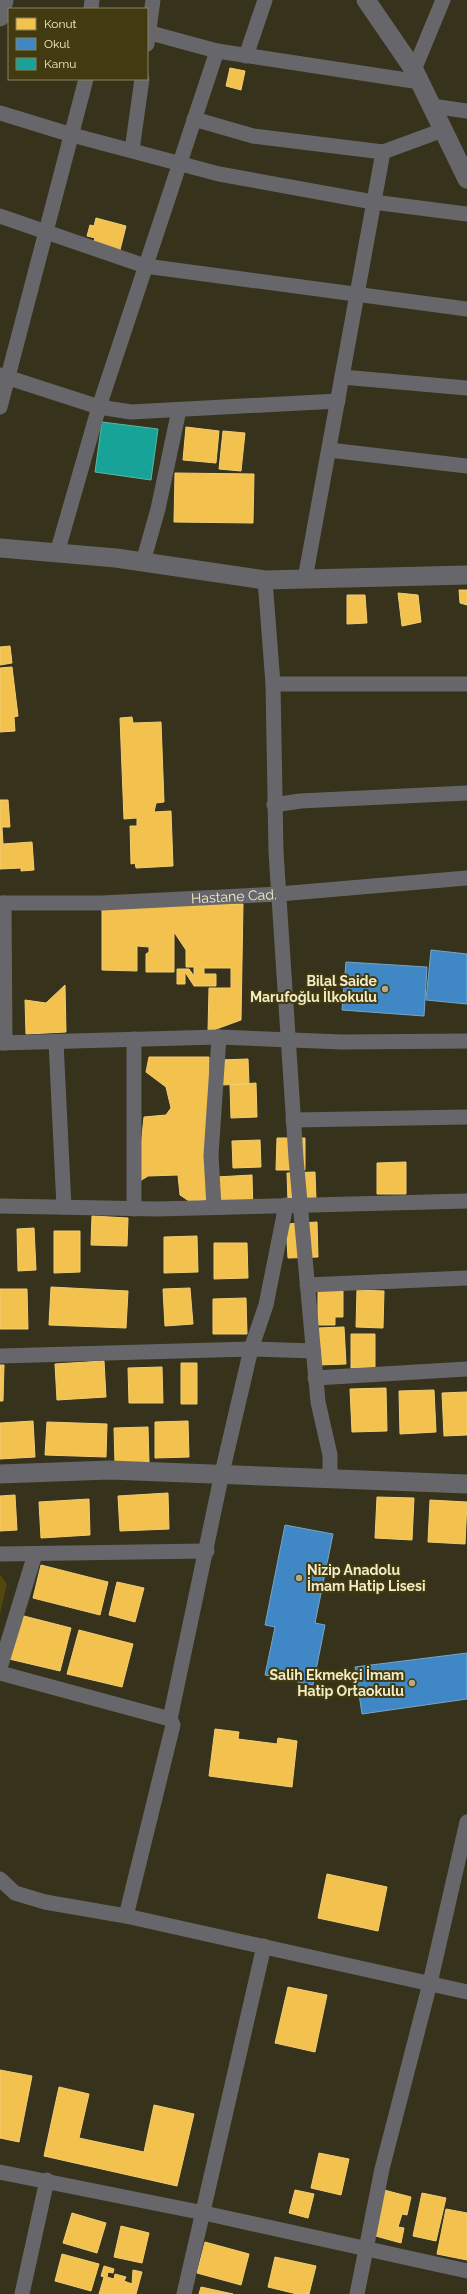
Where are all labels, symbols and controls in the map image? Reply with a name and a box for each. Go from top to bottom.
legend [8,8,148,80]
text: Konut [44,17,77,31]
text: Okul [44,37,71,51]
text: Kamu [44,57,76,71]
street label: Hastane Cad. [191,886,277,906]
place label: Bilal Saide Marufoğlu İlkokulu [250,973,378,1005]
marker: Bilal Saide Marufoğlu İlkokulu [380,984,390,994]
place label: Nizip Anadolu İmam Hatip Lisesi [307,1562,426,1594]
marker: Nizip Anadolu İmam Hatip Lisesi [294,1573,304,1583]
place label: Salih Ekmekçi İmam Hatip Ortaokulu [270,1666,404,1699]
marker: Salih Ekmekçi İmam Hatip Ortaokulu [407,1678,417,1688]

